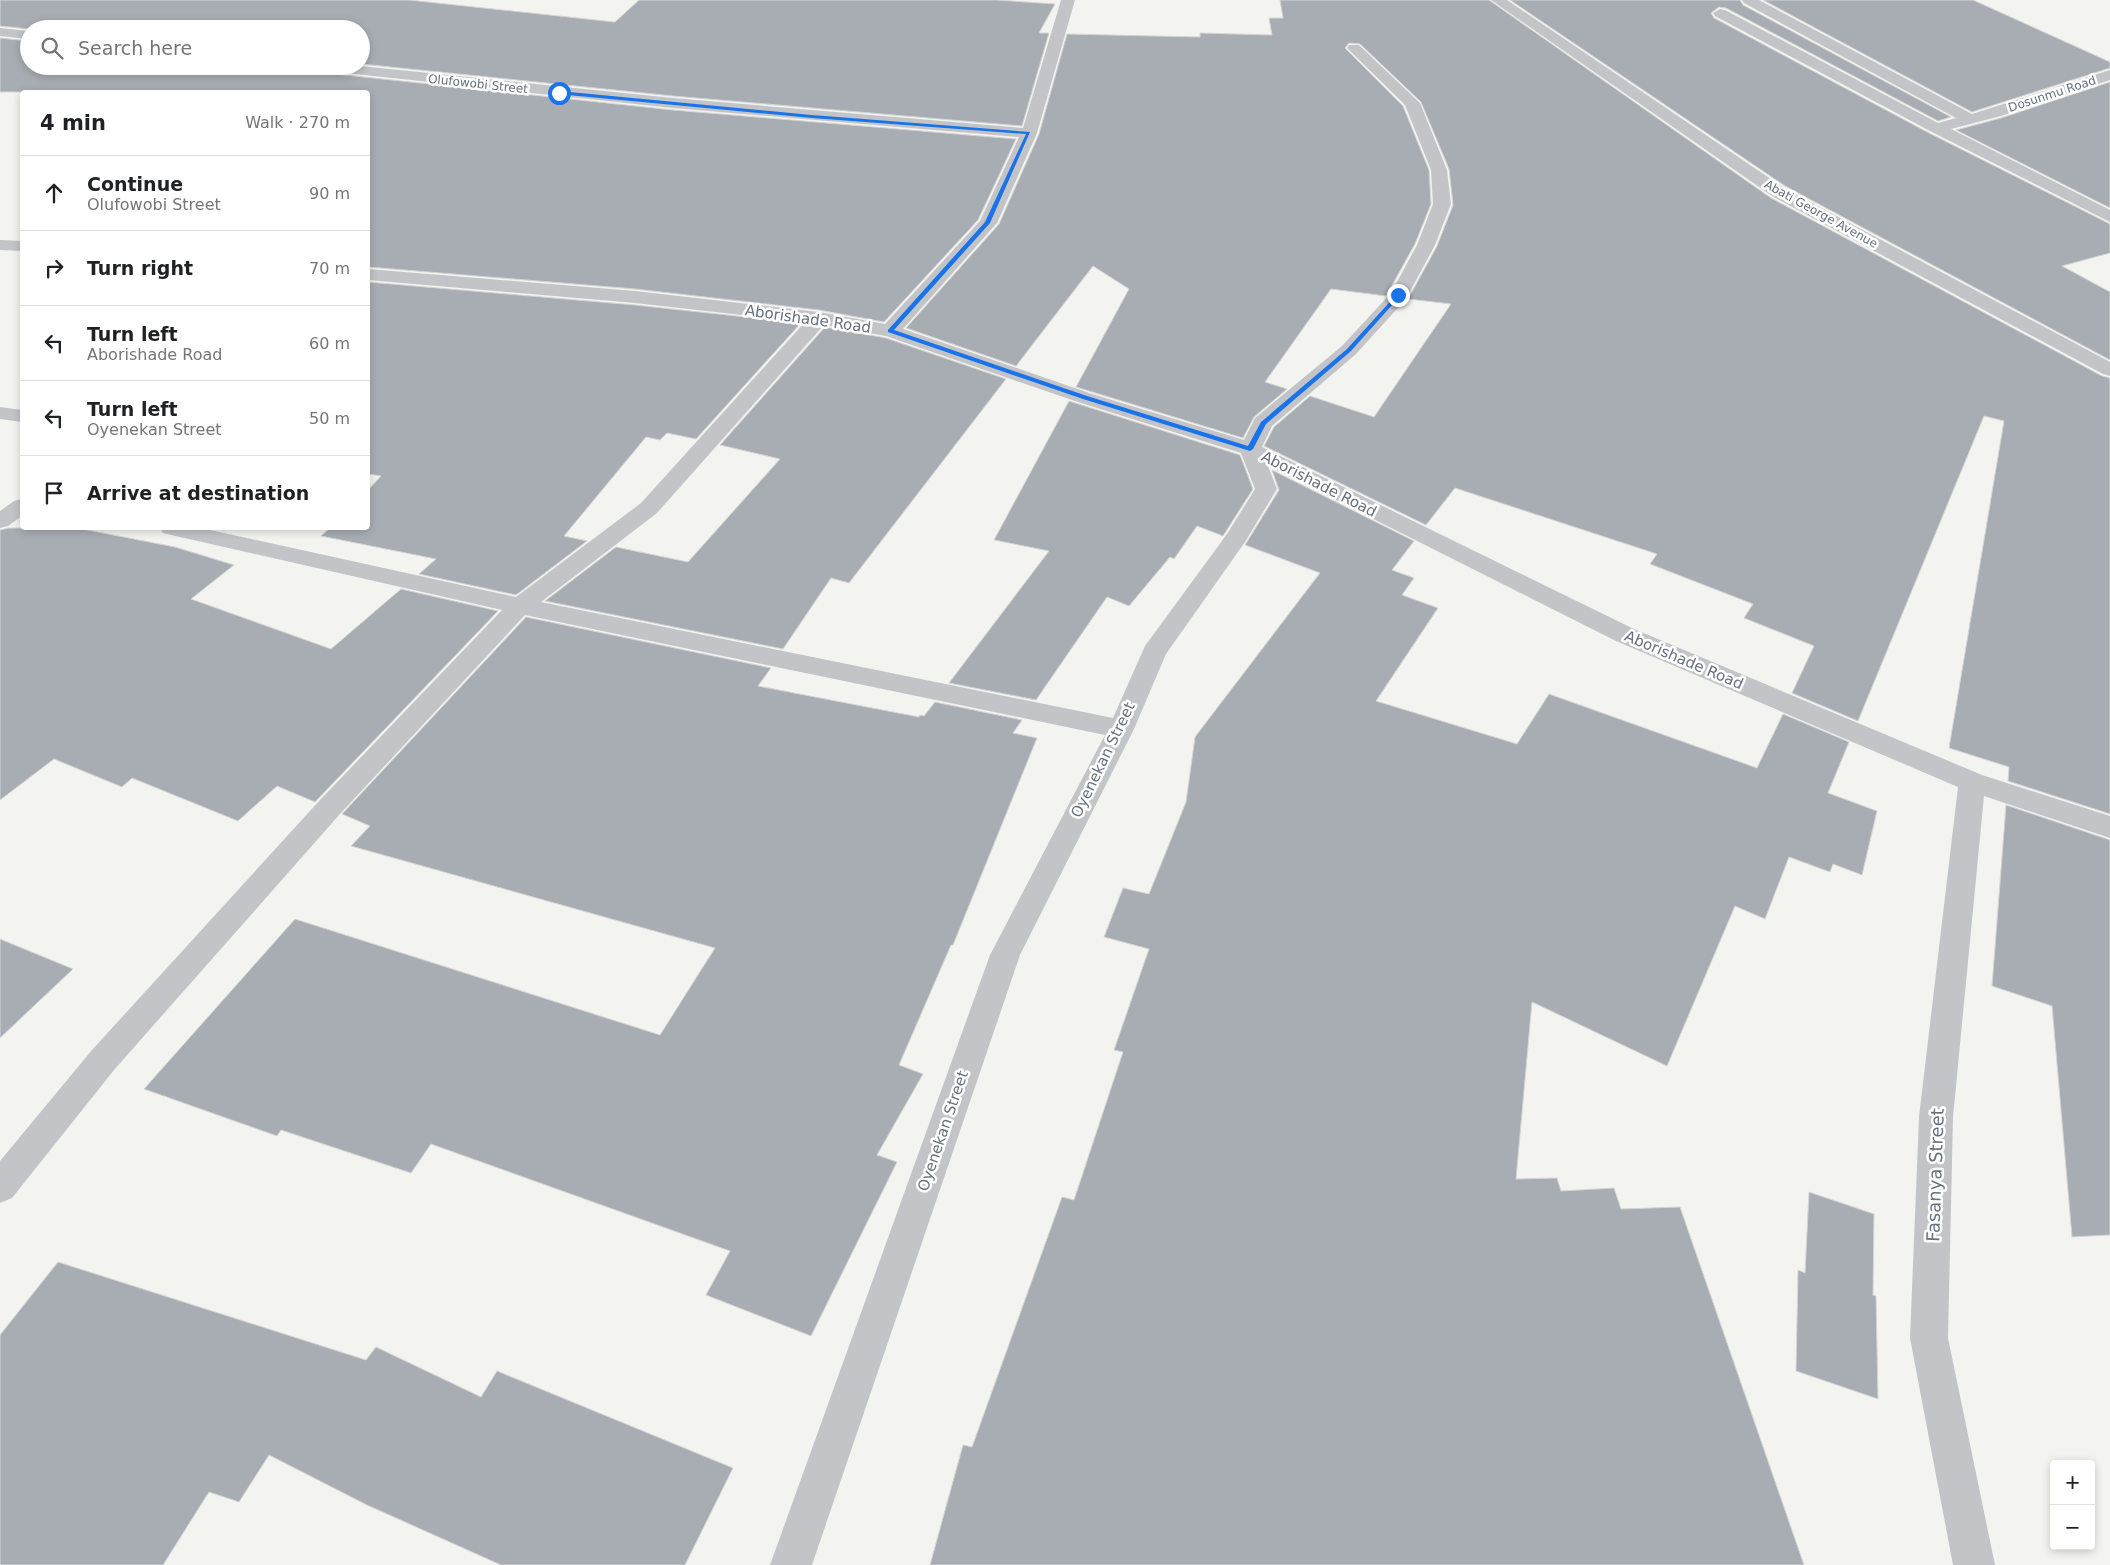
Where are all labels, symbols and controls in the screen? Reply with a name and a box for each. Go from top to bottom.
search box [20,20,370,75]
icon: search [38,34,66,62]
text: Search here [78,37,192,59]
street label: Olufowobi Street [427,72,529,96]
street label: Dosunmu Road [2006,73,2098,115]
route start [548,82,571,105]
text: 4 min [40,111,106,135]
text: Walk · 270 m [245,113,350,132]
text: Continue [87,173,183,195]
street label: Abati George Avenue [1762,177,1880,251]
icon: ahead [40,179,68,207]
text: 90 m [309,184,350,203]
text: Olufowobi Street [87,195,221,214]
icon: right [40,254,68,282]
text: Turn right [87,257,193,279]
text: 70 m [309,259,350,278]
route end [1387,284,1410,307]
street label: Aborishade Road [744,301,872,337]
text: Turn left [87,323,178,345]
icon: left [40,329,68,357]
text: 60 m [309,334,350,353]
text: Aborishade Road [87,345,222,364]
text: Turn left [87,398,178,420]
icon: left [40,404,68,432]
text: 50 m [309,409,350,428]
text: Oyenekan Street [87,420,222,439]
street label: Aborishade Road [1258,447,1380,521]
icon: arrive [40,479,68,507]
text: Arrive at destination [87,482,309,504]
street label: Aborishade Road [1622,627,1746,693]
street label: Oyenekan Street [1067,699,1139,821]
street label: Oyenekan Street [914,1068,972,1194]
street label: Fasanya Street [1922,1108,1948,1242]
map controls [2050,1460,2095,1550]
button: + [2050,1460,2095,1505]
button: − [2050,1505,2095,1550]

